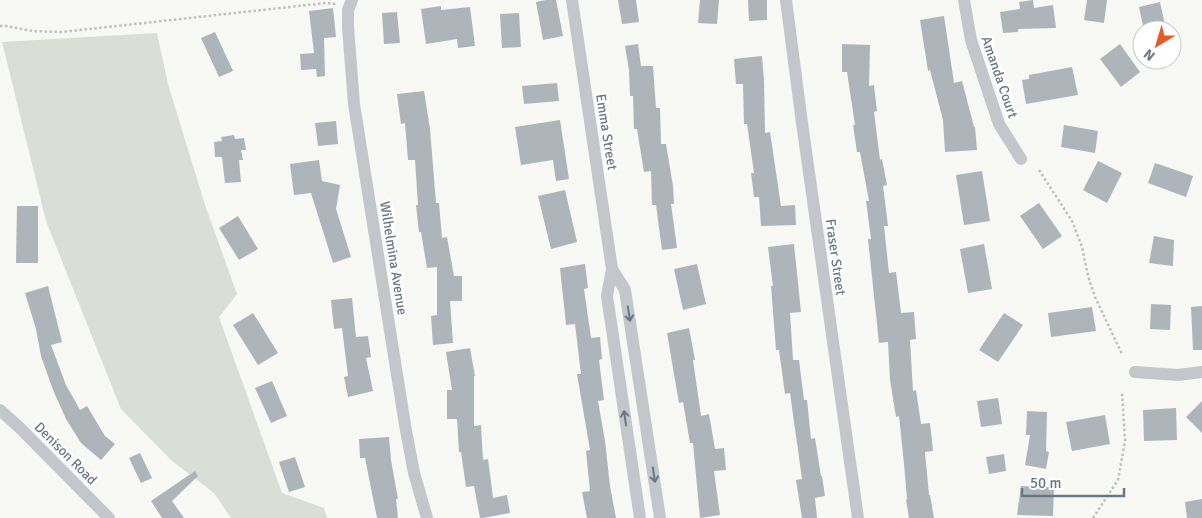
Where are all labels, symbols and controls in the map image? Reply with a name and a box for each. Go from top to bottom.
north arrow [1132,20,1182,70]
street label: Amanda Court [978,34,1022,121]
text: N [1140,45,1158,65]
street label: Emma Street [592,93,621,171]
street label: Wilhelmina Avenue [376,200,411,316]
street label: Fraser Street [822,218,849,296]
one-way arrow [624,306,634,322]
one-way arrow [620,410,630,426]
street label: Denison Road [31,418,101,488]
one-way arrow [649,466,659,482]
scale bar [1022,466,1124,498]
text: 50 m [1030,474,1061,492]

